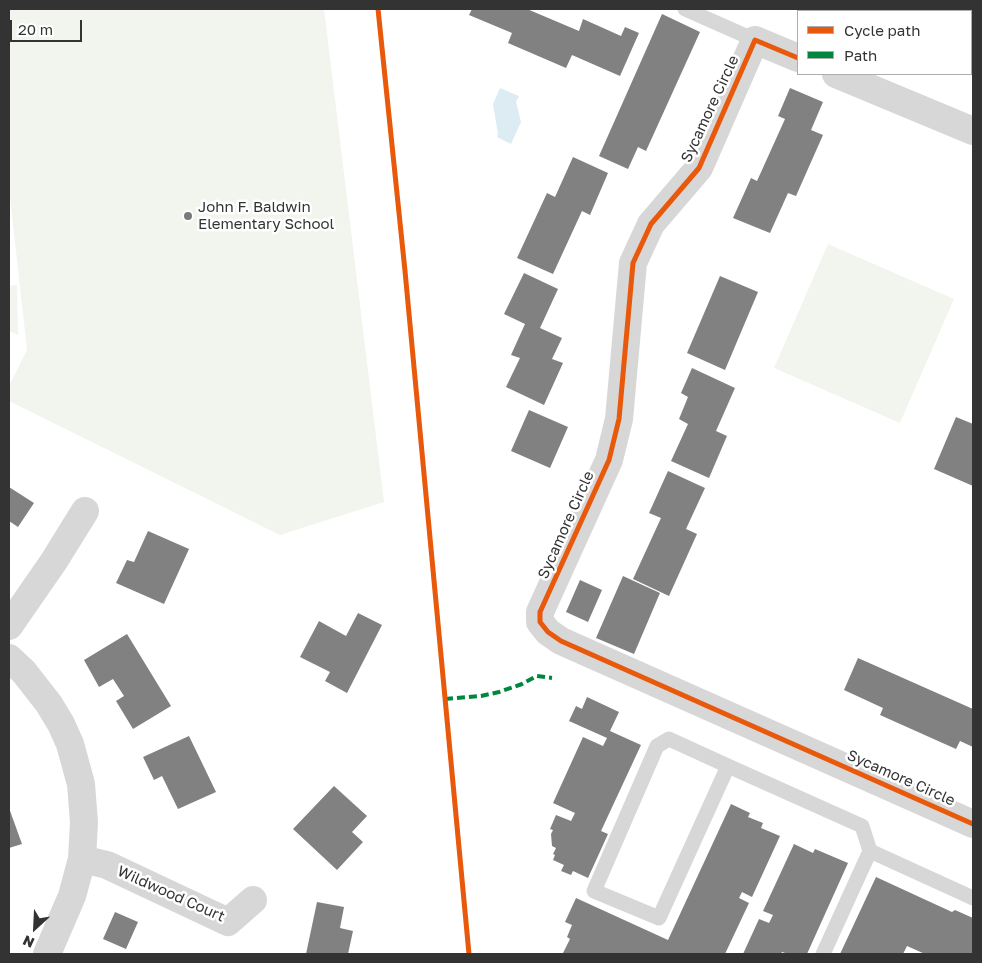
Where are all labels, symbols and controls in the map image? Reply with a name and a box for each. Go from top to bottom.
scale bar [12,10,85,42]
legend [797,10,972,75]
text: 20 m [18,20,53,38]
text: Cycle path [844,21,920,39]
text: Path [844,46,877,64]
street label: Sycamore Circle [677,53,743,165]
place label: John F. Baldwin Elementary School [198,198,334,233]
marker: John F. Baldwin Elementary School [182,210,194,222]
street label: Sycamore Circle [534,468,598,582]
street label: Sycamore Circle [844,746,958,810]
street label: Wildwood Court [114,862,228,926]
north arrow [10,903,60,953]
text: N [20,932,37,952]

